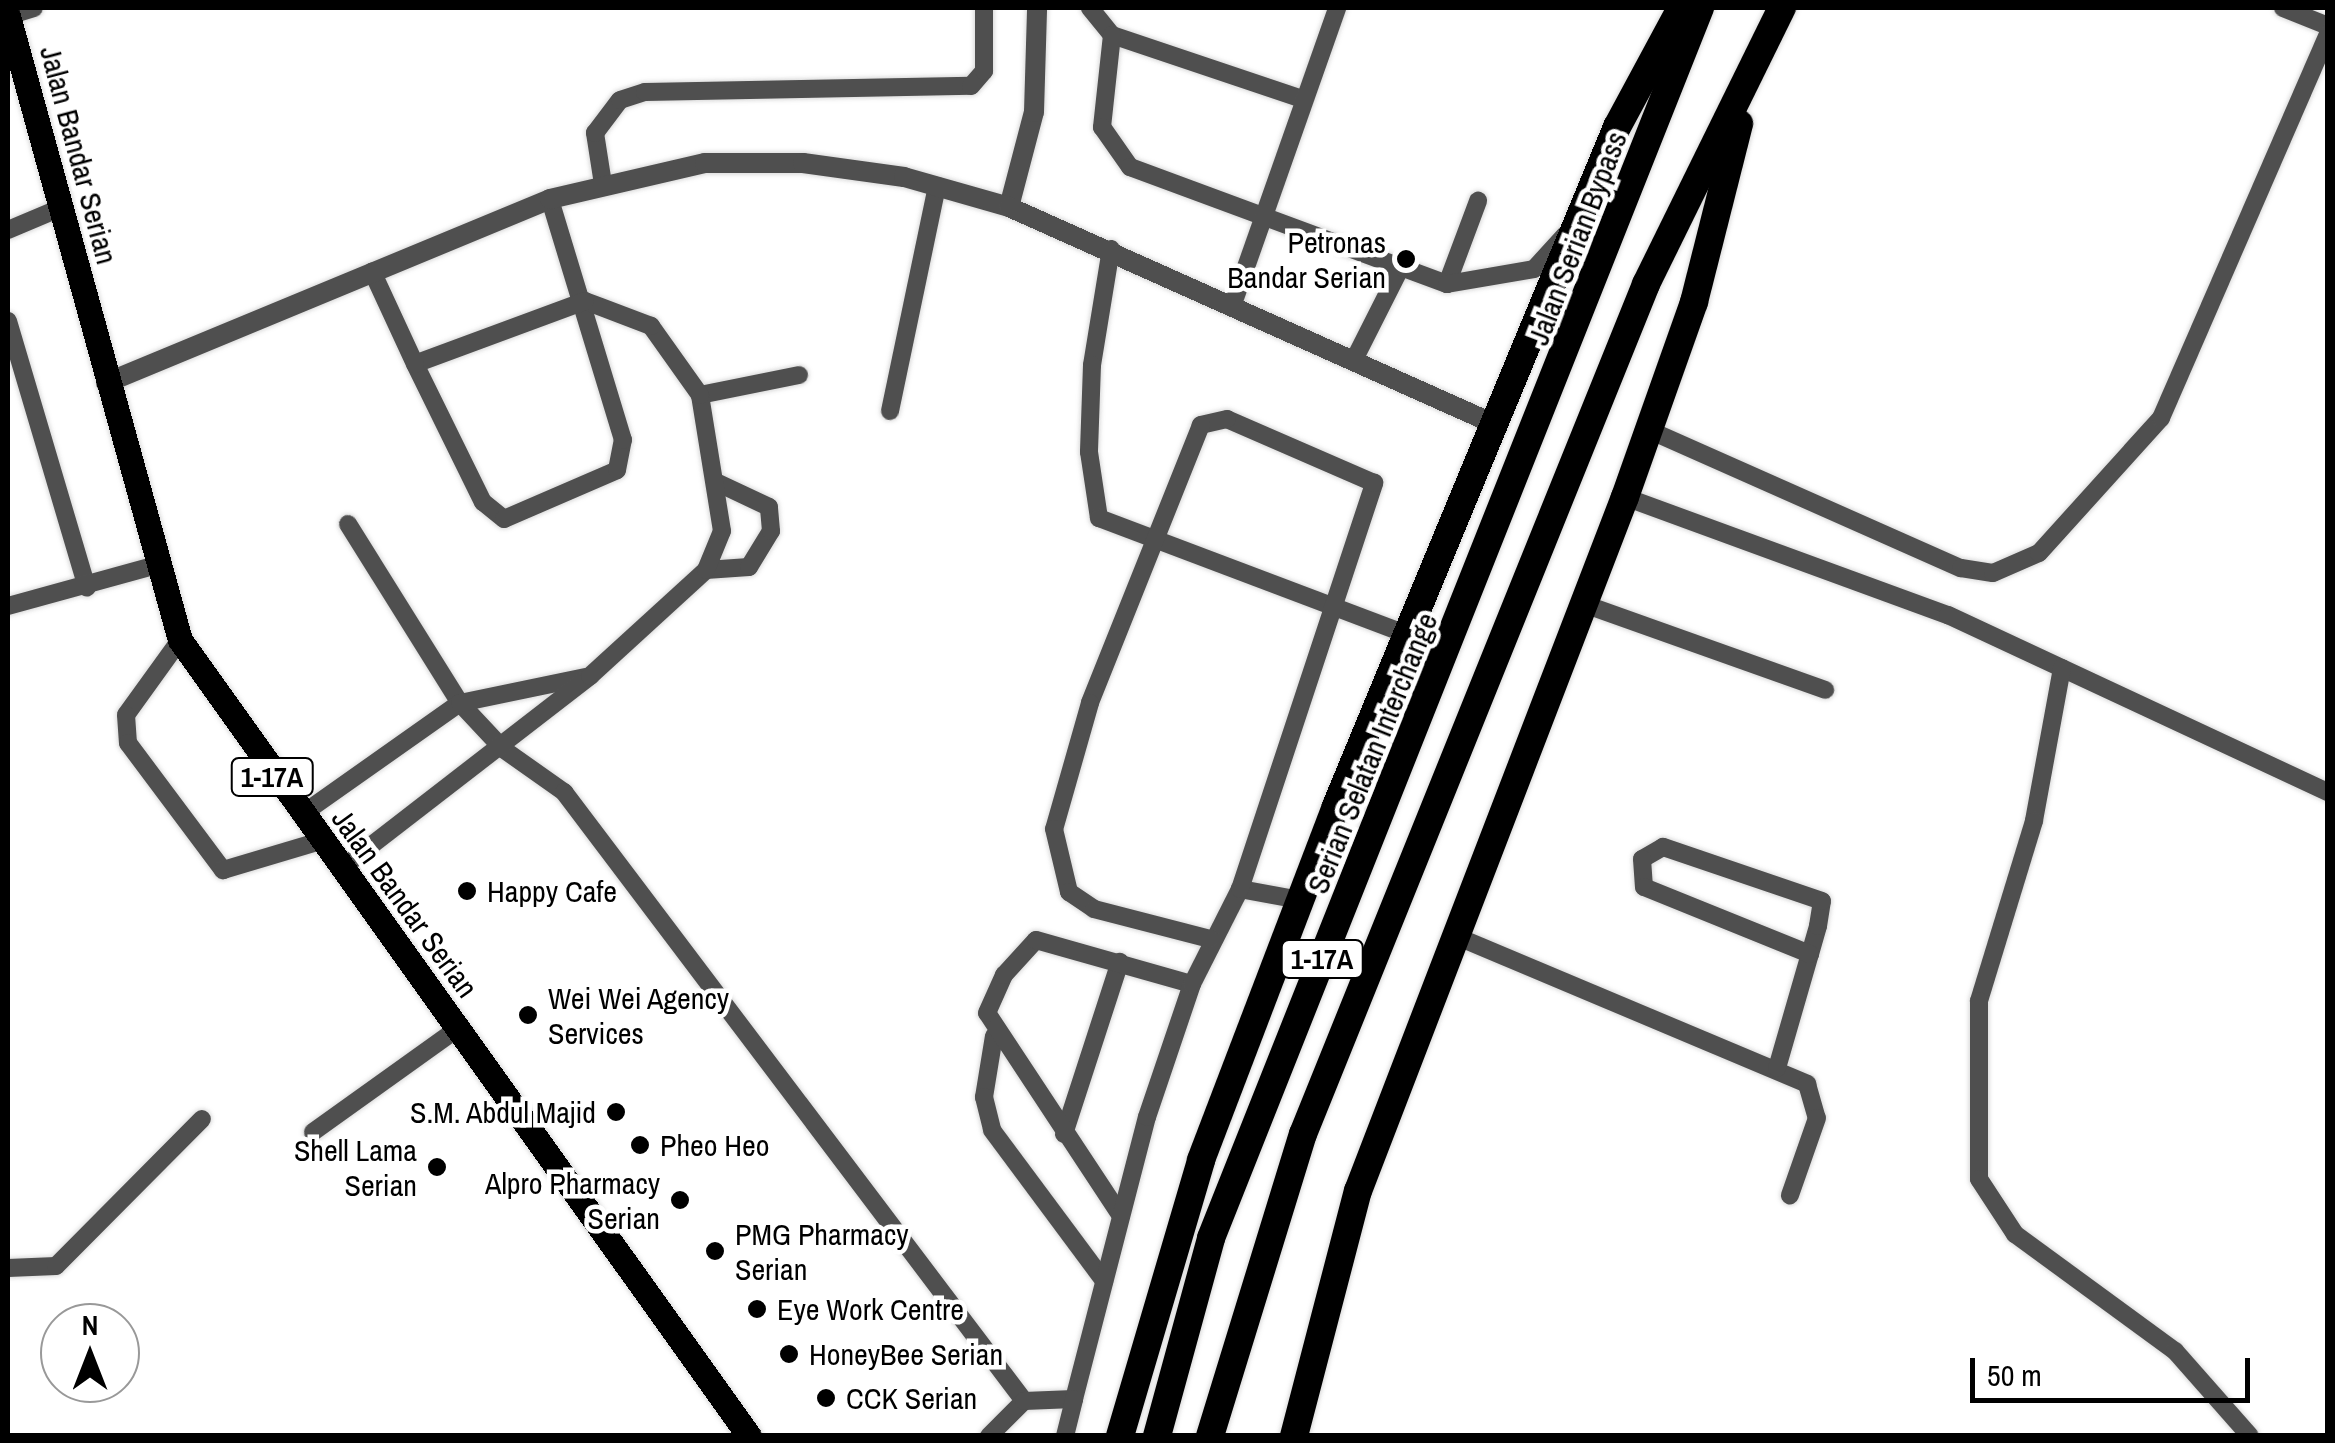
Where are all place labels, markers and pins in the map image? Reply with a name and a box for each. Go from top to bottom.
place label: Petronas Bandar Serian [1227,224,1386,294]
marker: Petronas Bandar Serian [1395,248,1417,270]
place label: Happy Cafe [487,873,617,909]
marker: Happy Cafe [456,880,478,902]
place label: Wei Wei Agency Services [548,980,730,1050]
marker: Wei Wei Agency Services [517,1004,539,1026]
place label: S.M. Abdul Majid [409,1094,596,1130]
marker: S.M. Abdul Majid [605,1101,627,1123]
place label: Pheo Heo [660,1127,769,1163]
place label: Shell Lama Serian [294,1132,417,1202]
marker: Pheo Heo [629,1134,651,1156]
marker: Shell Lama Serian [426,1156,448,1178]
place label: Alpro Pharmacy Serian [485,1165,660,1236]
marker: Alpro Pharmacy Serian [669,1189,691,1211]
place label: PMG Pharmacy Serian [735,1216,909,1286]
marker: PMG Pharmacy Serian [704,1240,726,1262]
place label: Eye Work Centre [777,1291,964,1327]
marker: Eye Work Centre [746,1298,768,1320]
place label: HoneyBee Serian [809,1336,1003,1372]
marker: HoneyBee Serian [778,1343,800,1365]
place label: CCK Serian [846,1380,977,1416]
marker: CCK Serian [815,1387,837,1409]

